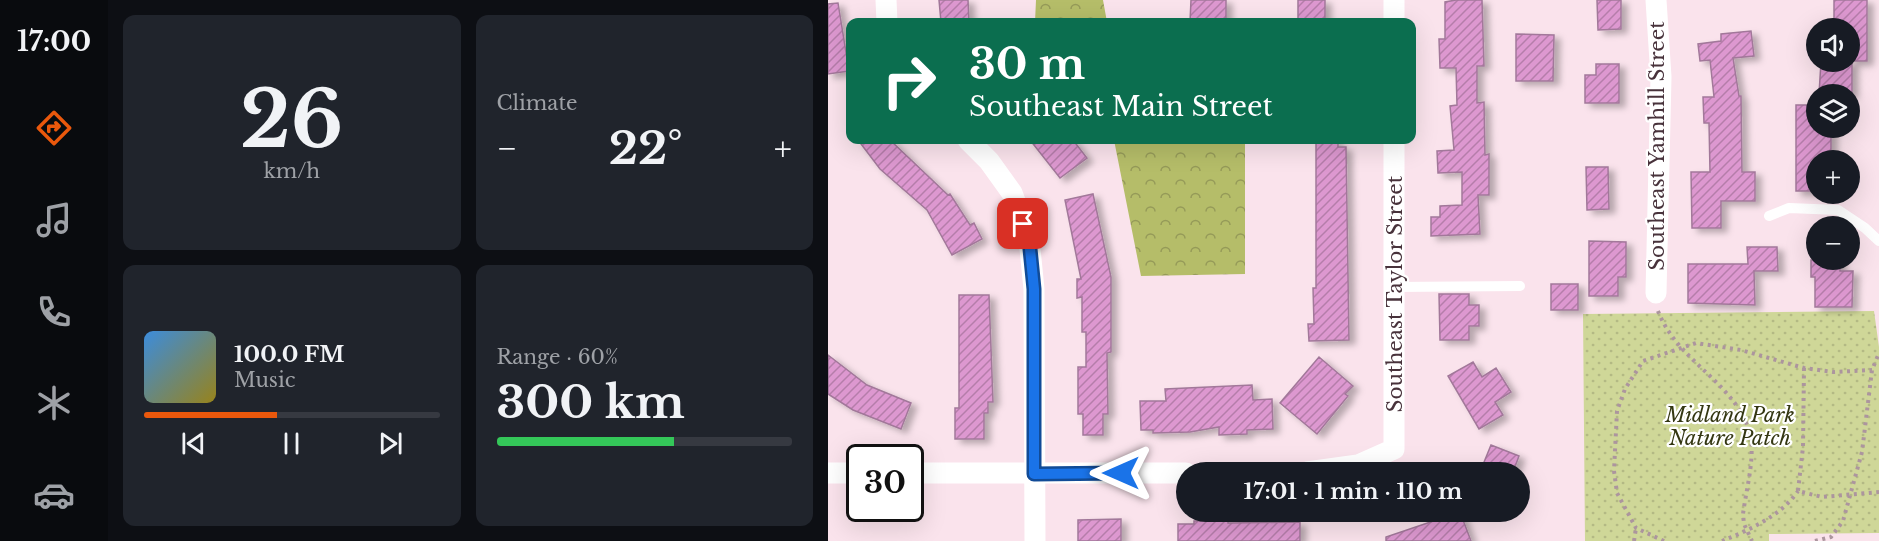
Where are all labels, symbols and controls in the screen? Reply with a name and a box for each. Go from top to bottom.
map controls [1806,18,1860,270]
button: sound [1806,18,1860,72]
street label: Southeast Yamhill Street [1645,21,1669,271]
text: 17:00 [17,25,91,58]
text: 30 m [969,38,1085,90]
icon: right [870,42,948,120]
text: 26 [240,71,343,168]
button: layers [1806,84,1860,138]
text: Southeast Main Street [969,90,1273,123]
text: Climate [497,91,577,115]
icon: directions [33,107,75,149]
text: 22° [609,120,682,176]
text: − [497,128,517,169]
text: + [774,128,792,169]
button: + [1806,150,1860,204]
text: km/h [263,159,320,183]
street label: Southeast Taylor Street [1383,175,1407,412]
pin [997,198,1048,249]
icon: music [33,199,75,241]
icon: arrive [1006,207,1039,240]
button: − [1806,216,1860,270]
icon: phone [33,291,75,333]
text: 100.0 FM [234,341,344,368]
text: Range · 60% [497,345,618,369]
text: Music [234,368,295,392]
text: 300 km [497,374,685,430]
icon: climate [33,382,75,424]
park label: Midland Park Nature Patch [1664,403,1795,450]
icon: previous [177,427,210,460]
icon: pause [275,427,308,460]
icon: next [374,427,407,460]
position arrow [1089,441,1153,505]
speed limit sign: 30 [846,444,924,522]
icon: car [33,474,75,516]
text: 17:01 · 1 min · 110 m [1244,478,1462,505]

